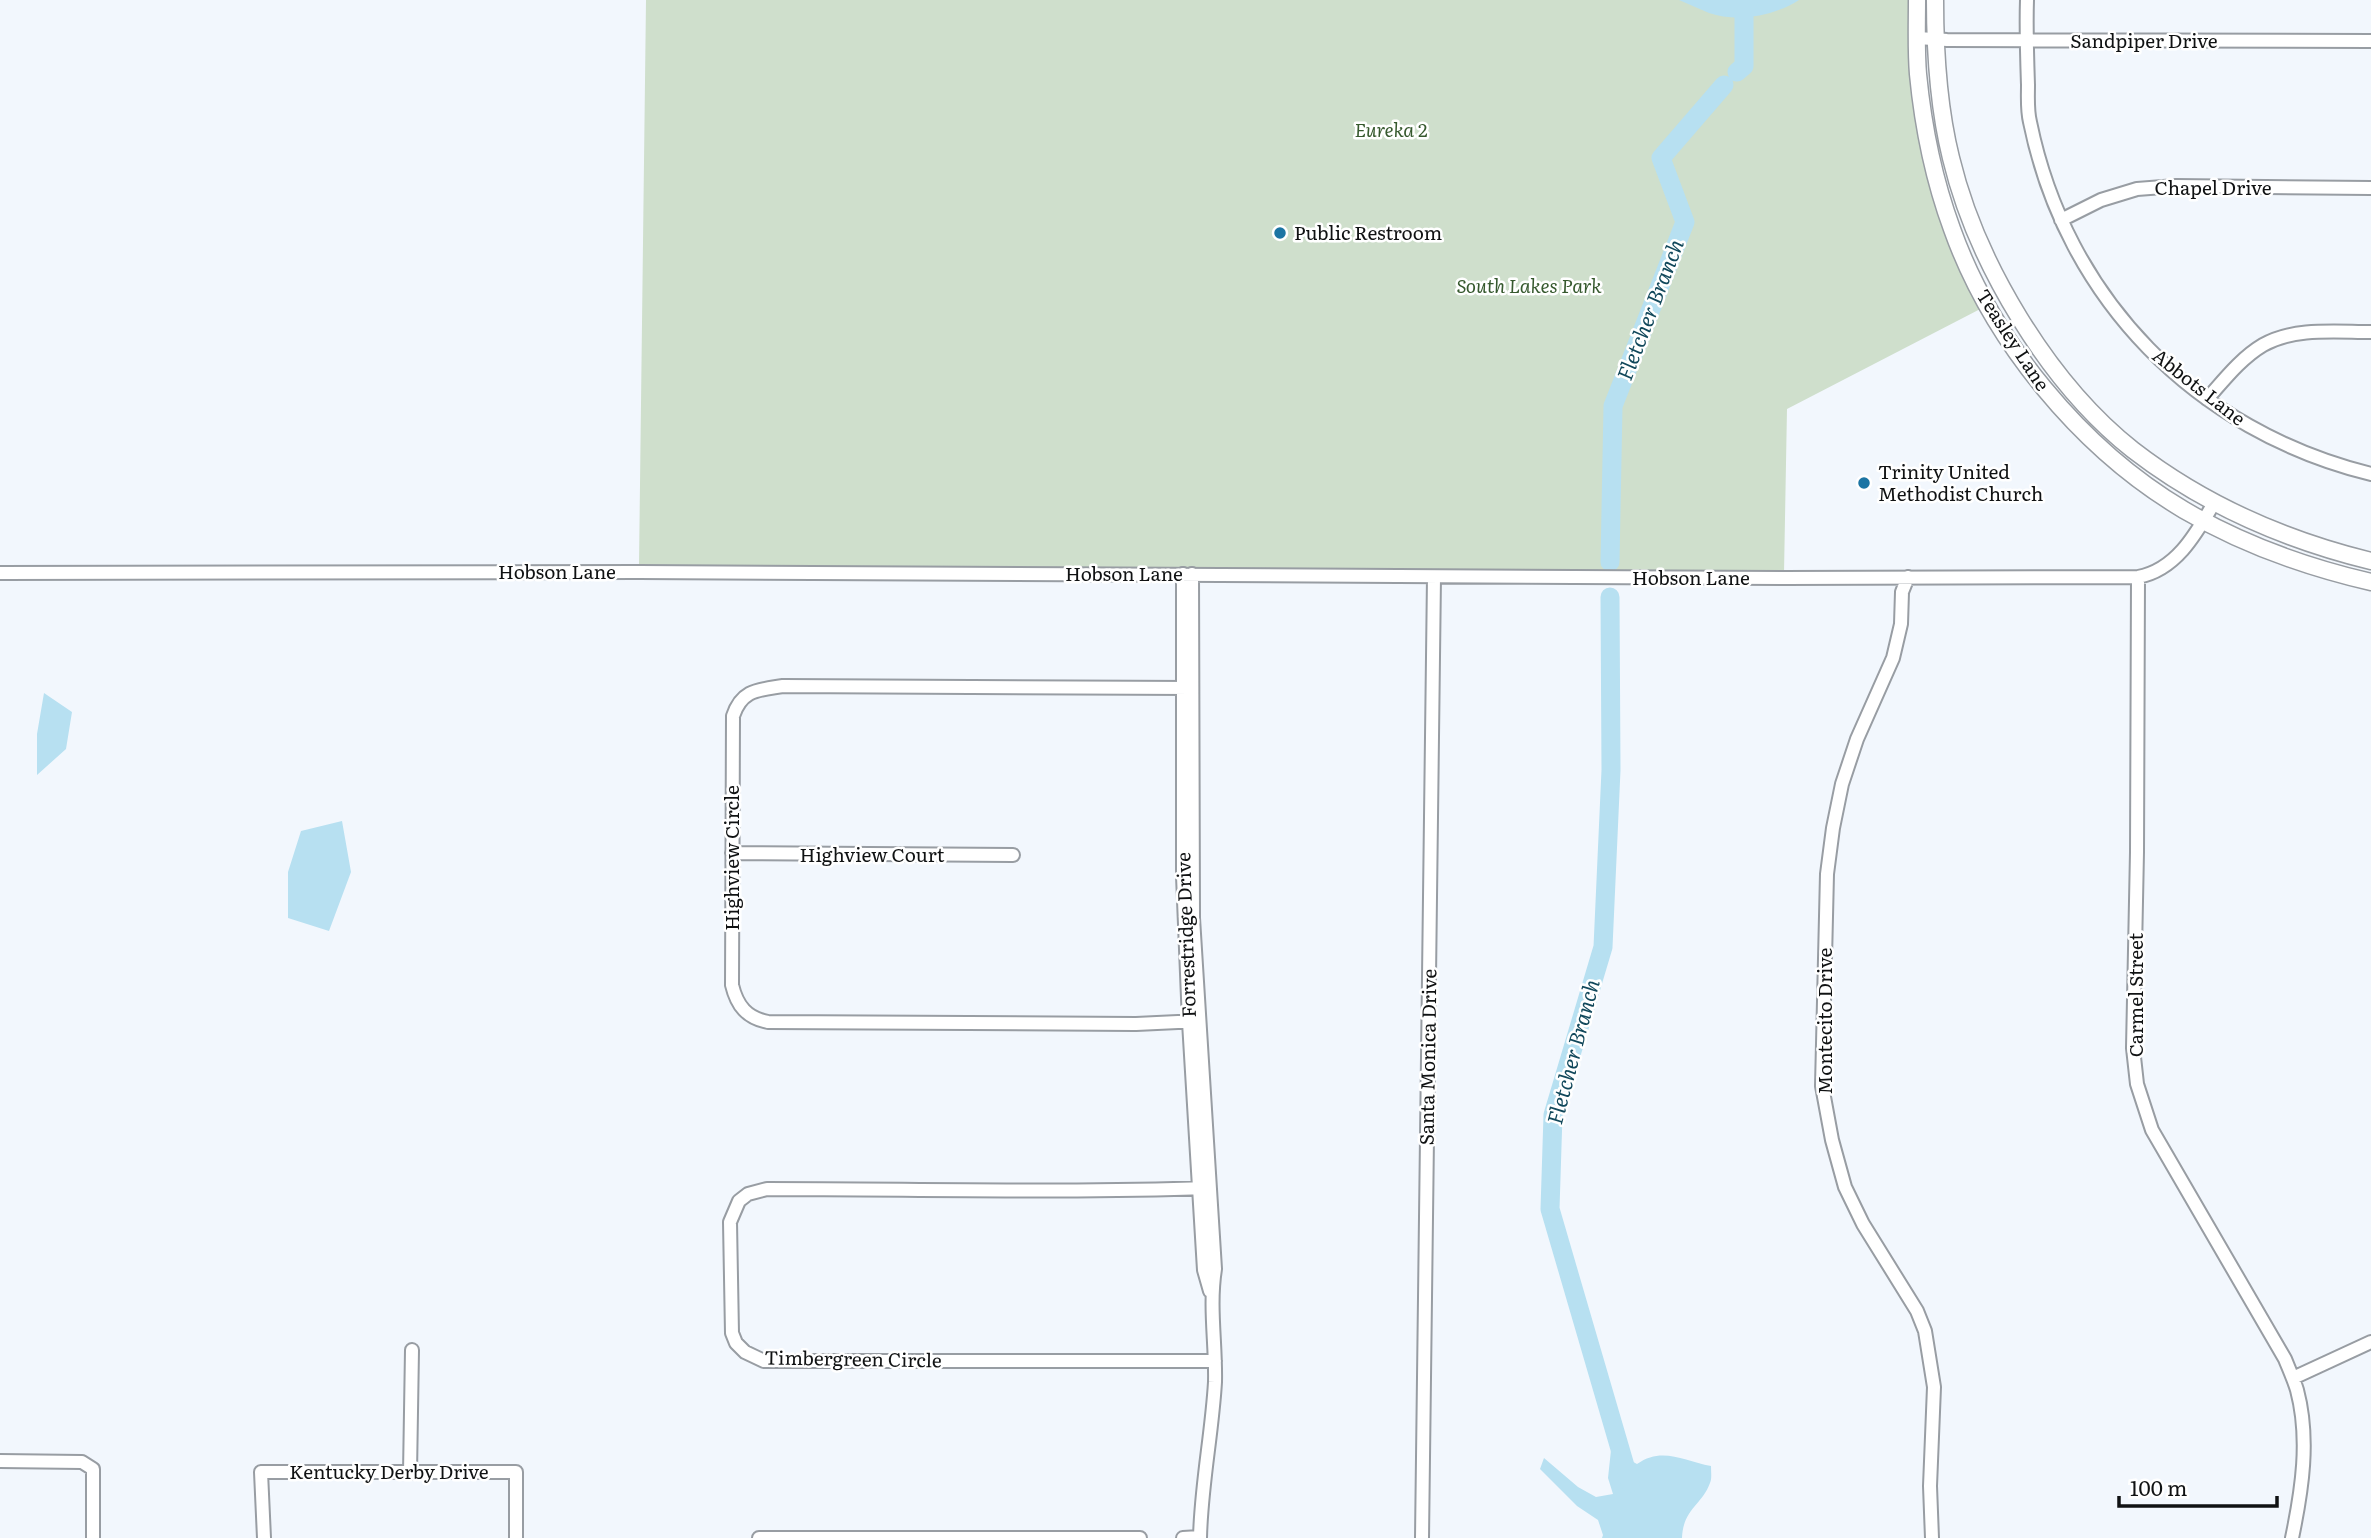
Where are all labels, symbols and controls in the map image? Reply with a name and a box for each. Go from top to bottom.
street label: Sandpiper Drive [2070,26,2218,54]
park label: Eureka 2 [1354,115,1428,143]
street label: Chapel Drive [2154,173,2272,201]
place label: Public Restroom [1294,218,1442,246]
marker: Public Restroom [1272,225,1288,241]
water label: Fletcher Branch [1607,233,1690,384]
park label: South Lakes Park [1456,271,1602,299]
street label: Teasley Lane [1970,283,2057,396]
street label: Abbots Lane [2147,341,2252,432]
place label: Trinity United Methodist Church [1878,457,2043,507]
marker: Trinity United Methodist Church [1856,475,1872,491]
street label: Hobson Lane [498,557,616,585]
street label: Hobson Lane [1065,559,1183,587]
street label: Hobson Lane [1632,563,1750,591]
street label: Highview Circle [717,785,745,931]
street label: Highview Court [800,840,945,868]
street label: Forrestridge Drive [1168,852,1202,1018]
street label: Carmel Street [2121,932,2149,1057]
street label: Montecito Drive [1810,947,1838,1094]
street label: Santa Monica Drive [1411,968,1443,1146]
water label: Fletcher Branch [1537,975,1606,1127]
street label: Timbergreen Circle [764,1342,942,1374]
street label: Kentucky Derby Drive [289,1457,489,1485]
scale bar [2119,1464,2276,1508]
text: 100 m [2130,1471,2187,1502]

